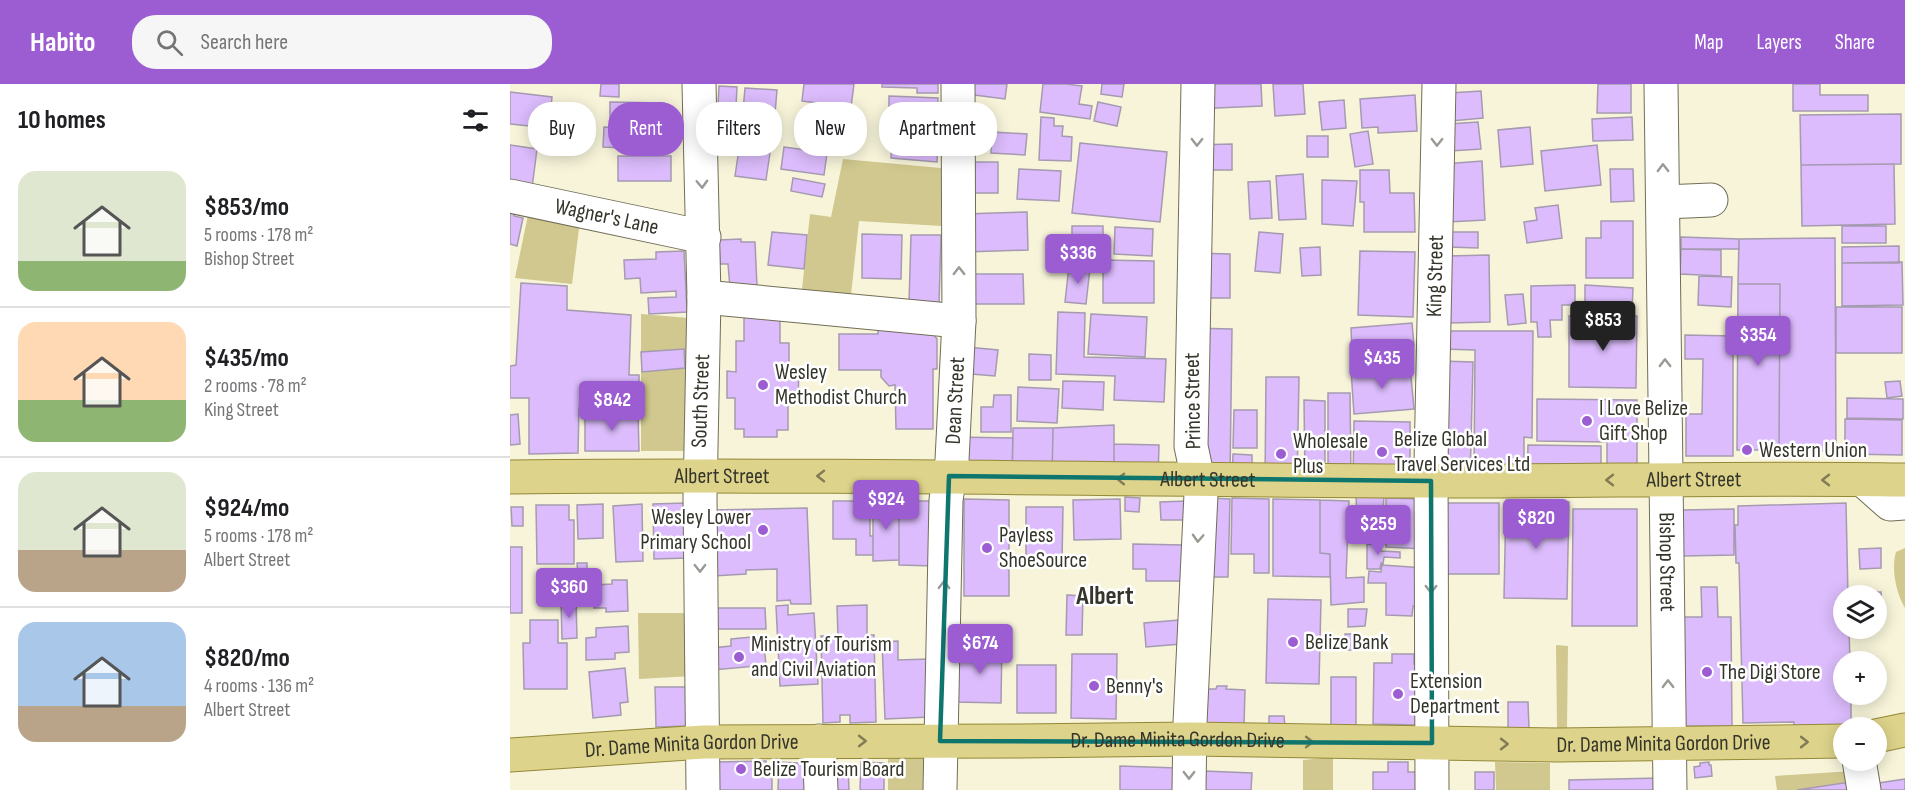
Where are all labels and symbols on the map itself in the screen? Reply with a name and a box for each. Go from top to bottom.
one-way arrow [1190,138,1203,147]
one-way arrow [1431,138,1444,147]
one-way arrow [1657,164,1669,173]
one-way arrow [696,180,709,189]
street label: Wagner's Lane [552,192,661,241]
pin: $336 [1042,234,1114,285]
street label: King Street [1421,234,1449,317]
one-way arrow [952,266,965,275]
pin: $853 [1567,301,1639,352]
pin: $354 [1722,316,1794,367]
pin: $435 [1346,339,1418,390]
street label: Prince Street [1179,352,1207,450]
street label: South Street [686,353,716,448]
street label: Dean Street [939,356,971,445]
place label: Wesley Methodist Church [775,359,907,411]
one-way arrow [1659,359,1671,368]
marker: Wesley Methodist Church [756,378,770,392]
pin: $842 [576,381,648,432]
place label: I Love Belize Gift Shop [1599,395,1688,447]
marker: I Love Belize Gift Shop [1580,414,1594,428]
place label: Belize Global Travel Services Ltd [1394,426,1530,478]
place label: Wholesale Plus [1293,428,1368,480]
place label: Western Union [1759,437,1867,464]
marker: Western Union [1740,443,1754,457]
marker: Belize Global Travel Services Ltd [1375,445,1389,459]
marker: Wholesale Plus [1274,447,1288,461]
street label: Albert Street [673,463,770,490]
street label: Albert Street [1159,465,1256,493]
street label: Albert Street [1645,466,1742,493]
one-way arrow [816,470,825,482]
one-way arrow [1116,472,1125,485]
one-way arrow [1605,474,1614,486]
one-way arrow [1821,474,1830,487]
pin: $924 [850,480,922,531]
pin: $820 [1500,499,1572,550]
place label: Wesley Lower Primary School [640,504,751,556]
pin: $259 [1342,505,1414,556]
street label: Bishop Street [1653,512,1681,612]
place label: Payless ShoeSource [999,522,1087,574]
marker: Wesley Lower Primary School [756,523,770,537]
one-way arrow [1192,533,1205,542]
marker: Payless ShoeSource [980,541,994,555]
one-way arrow [694,564,707,573]
pin: $360 [533,568,605,619]
one-way arrow [938,580,950,589]
district label: Albert [1075,581,1134,612]
one-way arrow [1425,585,1437,594]
pin: $674 [944,624,1016,675]
place label: Belize Bank [1305,629,1389,656]
place label: Ministry of Tourism and Civil Aviation [751,631,892,683]
marker: Belize Bank [1286,635,1300,649]
marker: Ministry of Tourism and Civil Aviation [732,650,746,664]
place label: The Digi Store [1719,659,1821,686]
marker: The Digi Store [1700,665,1714,679]
place label: Extension Department [1410,668,1500,720]
place label: Benny's [1106,673,1163,700]
marker: Benny's [1087,679,1101,693]
one-way arrow [1662,680,1674,689]
marker: Extension Department [1391,687,1405,701]
street label: Dr. Dame Minita Gordon Drive [1070,725,1285,754]
street label: Dr. Dame Minita Gordon Drive [584,728,799,763]
street label: Dr. Dame Minita Gordon Drive [1556,729,1771,759]
one-way arrow [858,735,867,747]
one-way arrow [1304,736,1313,748]
one-way arrow [1799,736,1808,748]
one-way arrow [1499,738,1508,750]
place label: Belize Tourism Board [753,756,904,783]
marker: Belize Tourism Board [734,762,748,776]
one-way arrow [1183,770,1195,779]

